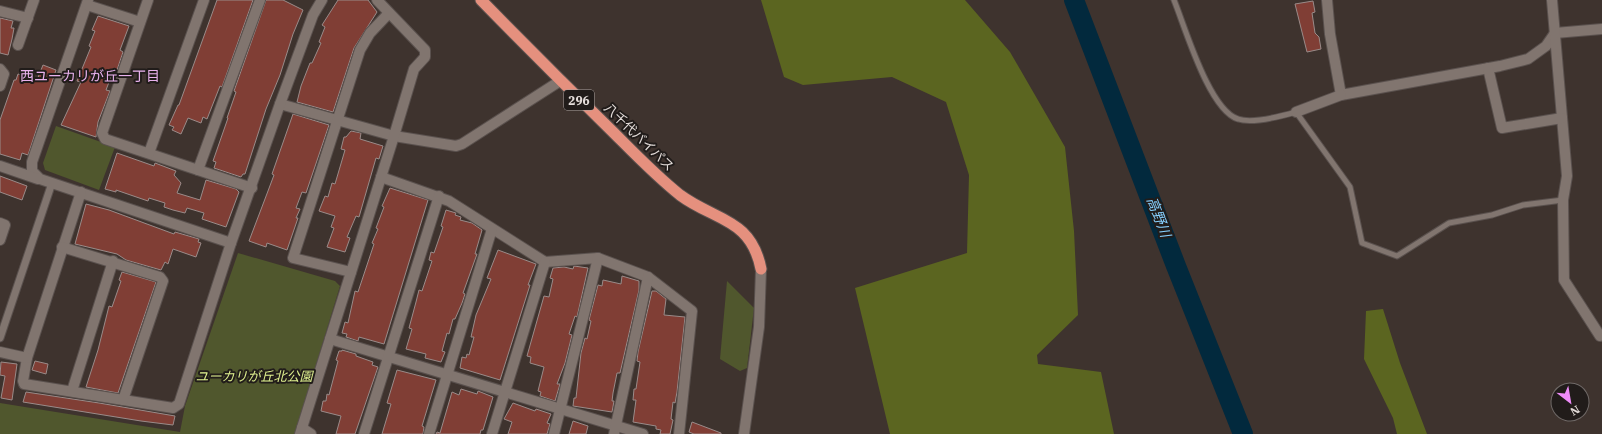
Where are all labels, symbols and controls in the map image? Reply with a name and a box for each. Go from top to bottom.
district label: 西ユーカリが丘一丁目 [20,67,160,85]
road number: 296 [564,90,594,110]
street label: 八千代バイパス [600,99,678,175]
water label: 高野川 [1143,194,1176,242]
park label: ユーカリが丘北公園 [195,368,314,385]
north arrow [1550,382,1590,422]
text: N [1568,402,1582,419]

